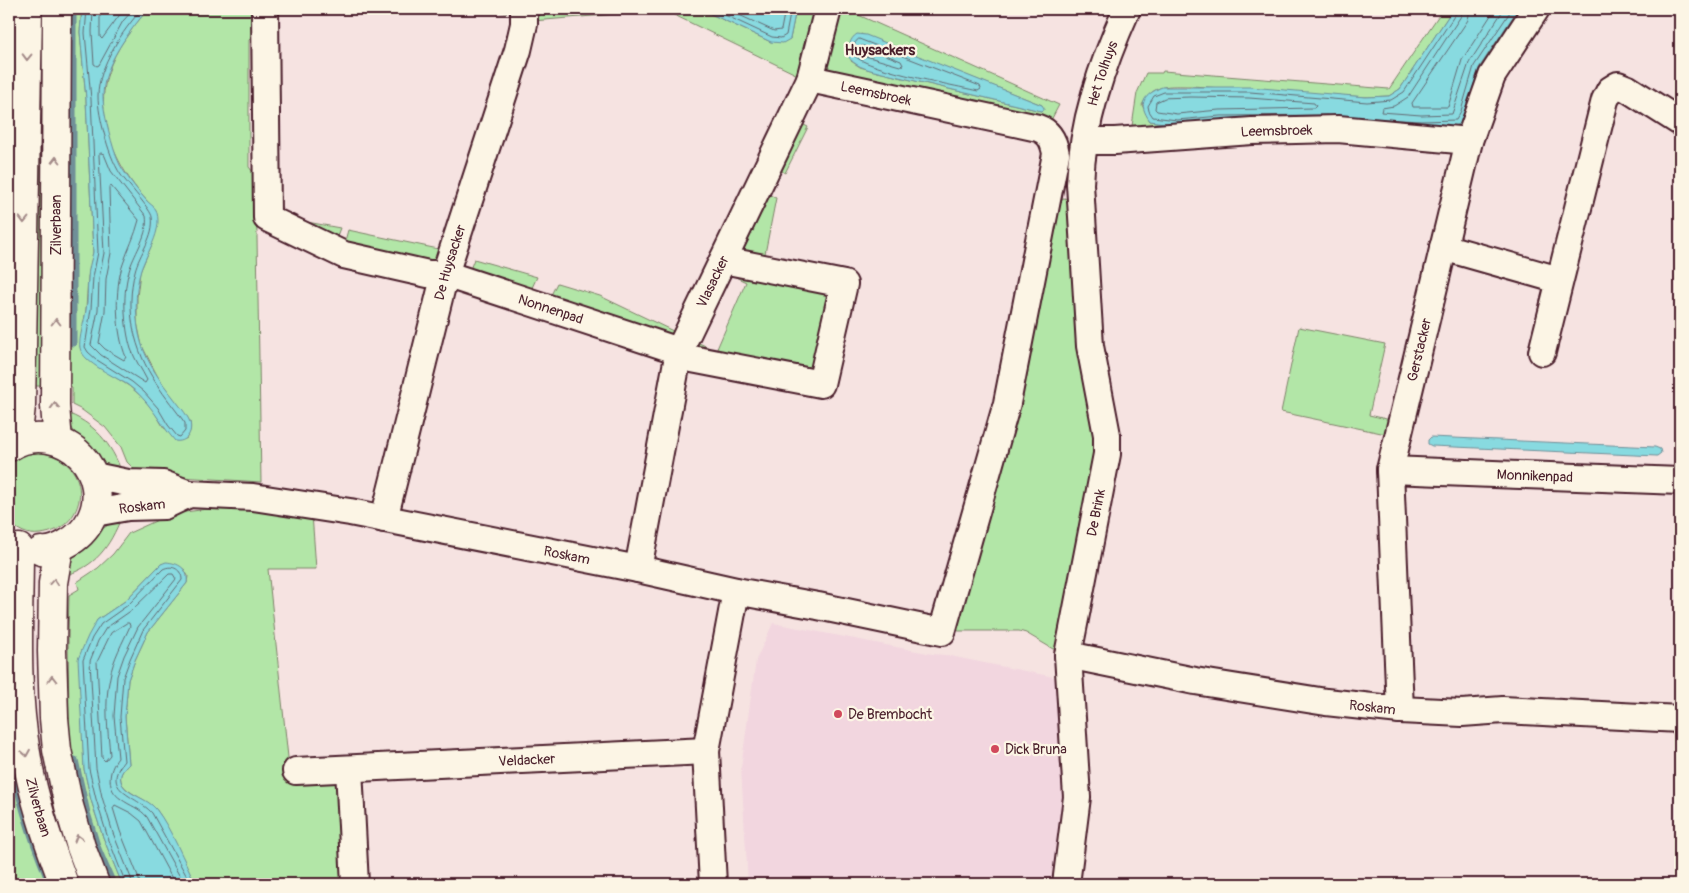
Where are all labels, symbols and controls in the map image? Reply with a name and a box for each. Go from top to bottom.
street label: Het Tolhuys [1084,38,1122,108]
district label: Huysackers [845,41,916,60]
one-way arrow [22,54,32,62]
street label: Leemsbroek [839,78,913,109]
street label: Leemsbroek [1240,122,1313,141]
one-way arrow [51,156,61,164]
street label: Zilverbaan [48,194,65,255]
one-way arrow [19,216,29,224]
street label: De Huysacker [431,222,470,302]
street label: Vlasacker [693,253,733,311]
street label: Nonnenpad [516,291,585,328]
street label: Gerstacker [1404,316,1435,383]
one-way arrow [50,318,61,326]
one-way arrow [50,402,61,410]
street label: Monnikenpad [1496,466,1573,486]
street label: De Brink [1083,487,1109,538]
street label: Roskam [118,495,166,518]
street label: Roskam [542,543,591,568]
one-way arrow [48,578,59,586]
one-way arrow [47,674,58,682]
street label: Roskam [1348,697,1396,718]
place label: De Brembocht [848,706,933,723]
marker: De Brembocht [832,708,844,720]
place label: Dick Bruna [1005,741,1067,758]
marker: Dick Bruna [989,743,1001,755]
one-way arrow [20,749,30,758]
street label: Veldacker [498,750,556,770]
street label: Zilverbaan [22,776,55,839]
one-way arrow [74,835,84,843]

